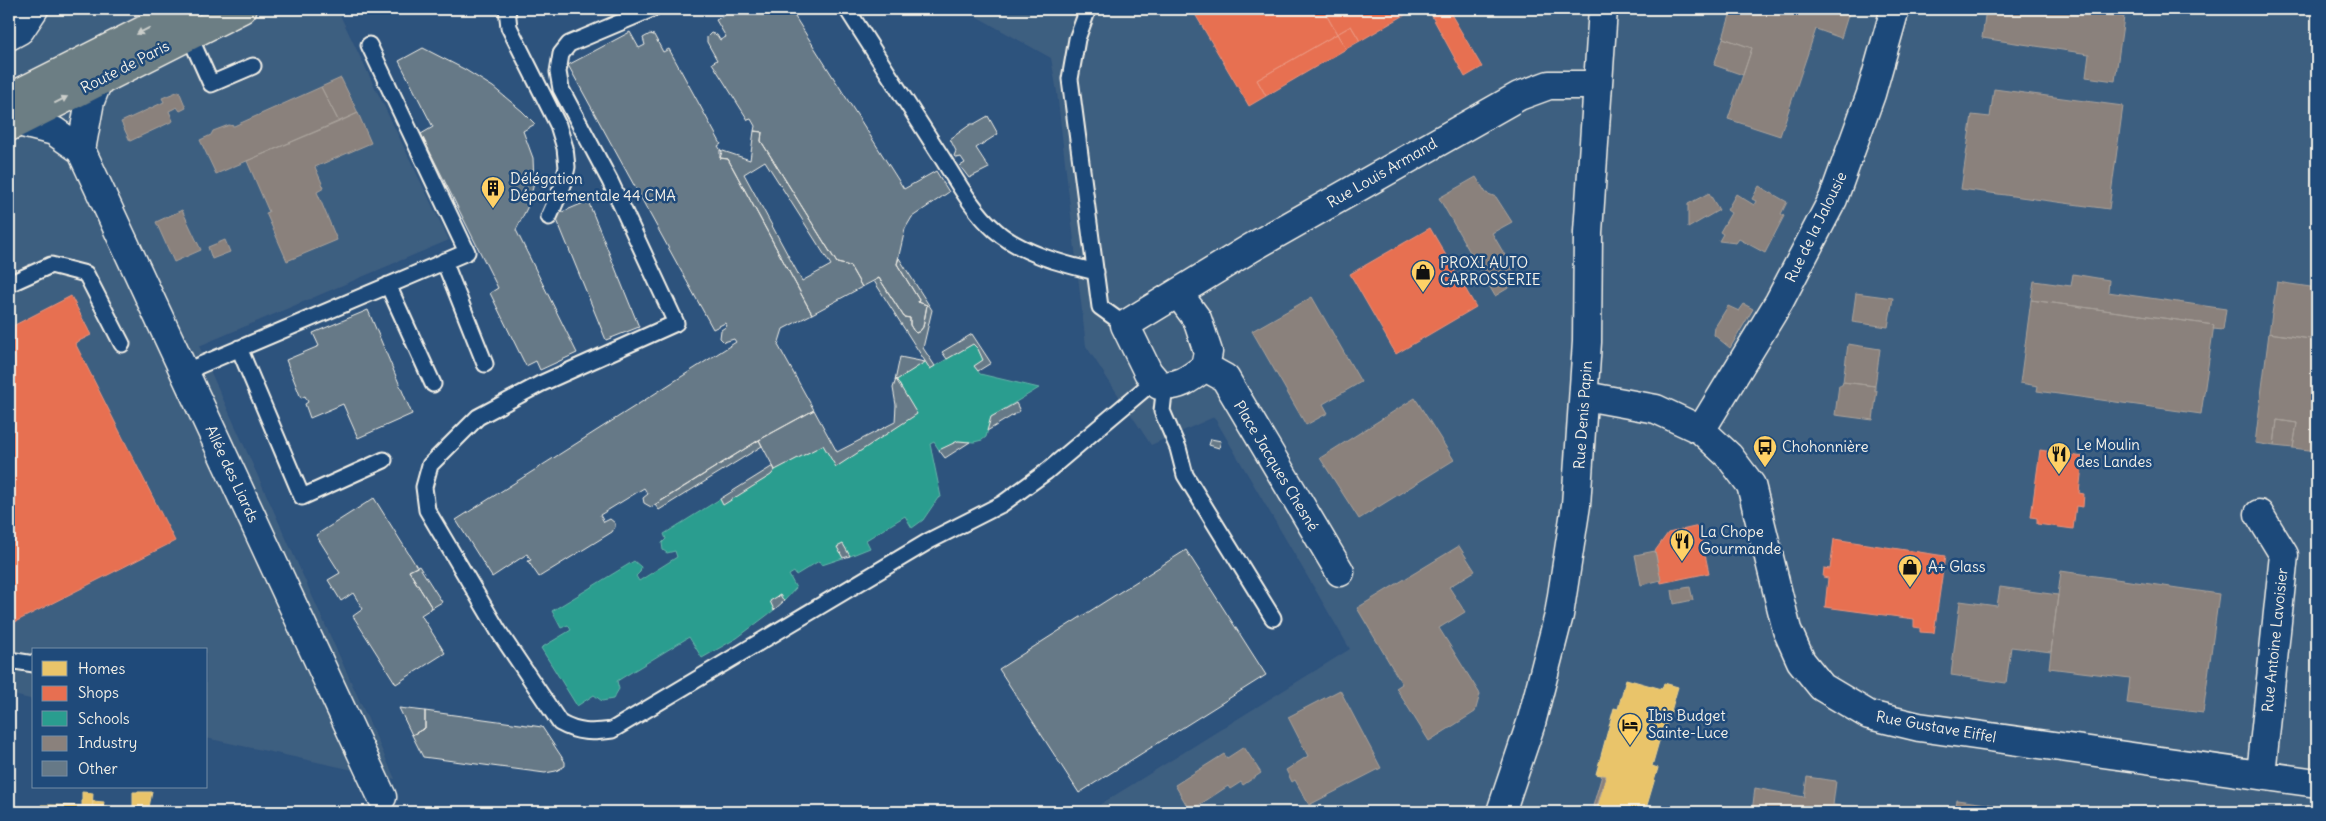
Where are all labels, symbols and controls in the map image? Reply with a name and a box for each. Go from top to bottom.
one-way arrow [136,27,150,35]
street label: Route de Paris [77,36,172,97]
one-way arrow [54,96,69,104]
street label: Rue Louis Armand [1323,133,1440,212]
street label: Rue de la Jalousie [1781,168,1851,285]
place label: Délégation Départementale 44 CMA [510,169,676,205]
building icon: Délégation Départementale 44 CMA [480,175,506,209]
place label: PROXI AUTO CARROSSERIE [1440,253,1541,289]
shop icon: PROXI AUTO CARROSSERIE [1410,259,1436,293]
street label: Rue Denis Papin [1569,360,1596,470]
street label: Place Jacques Chesné [1230,397,1323,535]
street label: Allée des Liards [202,422,263,526]
bus stop icon: Chohonnière [1752,434,1778,468]
place label: Le Moulin des Landes [2076,435,2152,471]
place label: Chohonnière [1782,437,1869,456]
restaurant icon: Le Moulin des Landes [2046,441,2072,475]
place label: La Chope Gourmande [1700,522,1781,558]
restaurant icon: La Chope Gourmande [1669,528,1695,562]
shop icon: A+ Glass [1897,554,1923,588]
place label: A+ Glass [1928,557,1986,576]
street label: Rue Antoine Lavoisier [2257,567,2292,713]
legend [32,648,208,788]
text: Homes [78,659,125,678]
text: Shops [78,683,119,702]
place label: Ibis Budget Sainte-Luce [1648,706,1728,742]
street label: Rue Gustave Eiffel [1874,707,1998,746]
text: Schools [78,709,130,728]
hotel icon: Ibis Budget Sainte-Luce [1617,712,1643,746]
text: Industry [78,733,137,752]
text: Other [78,759,118,778]

